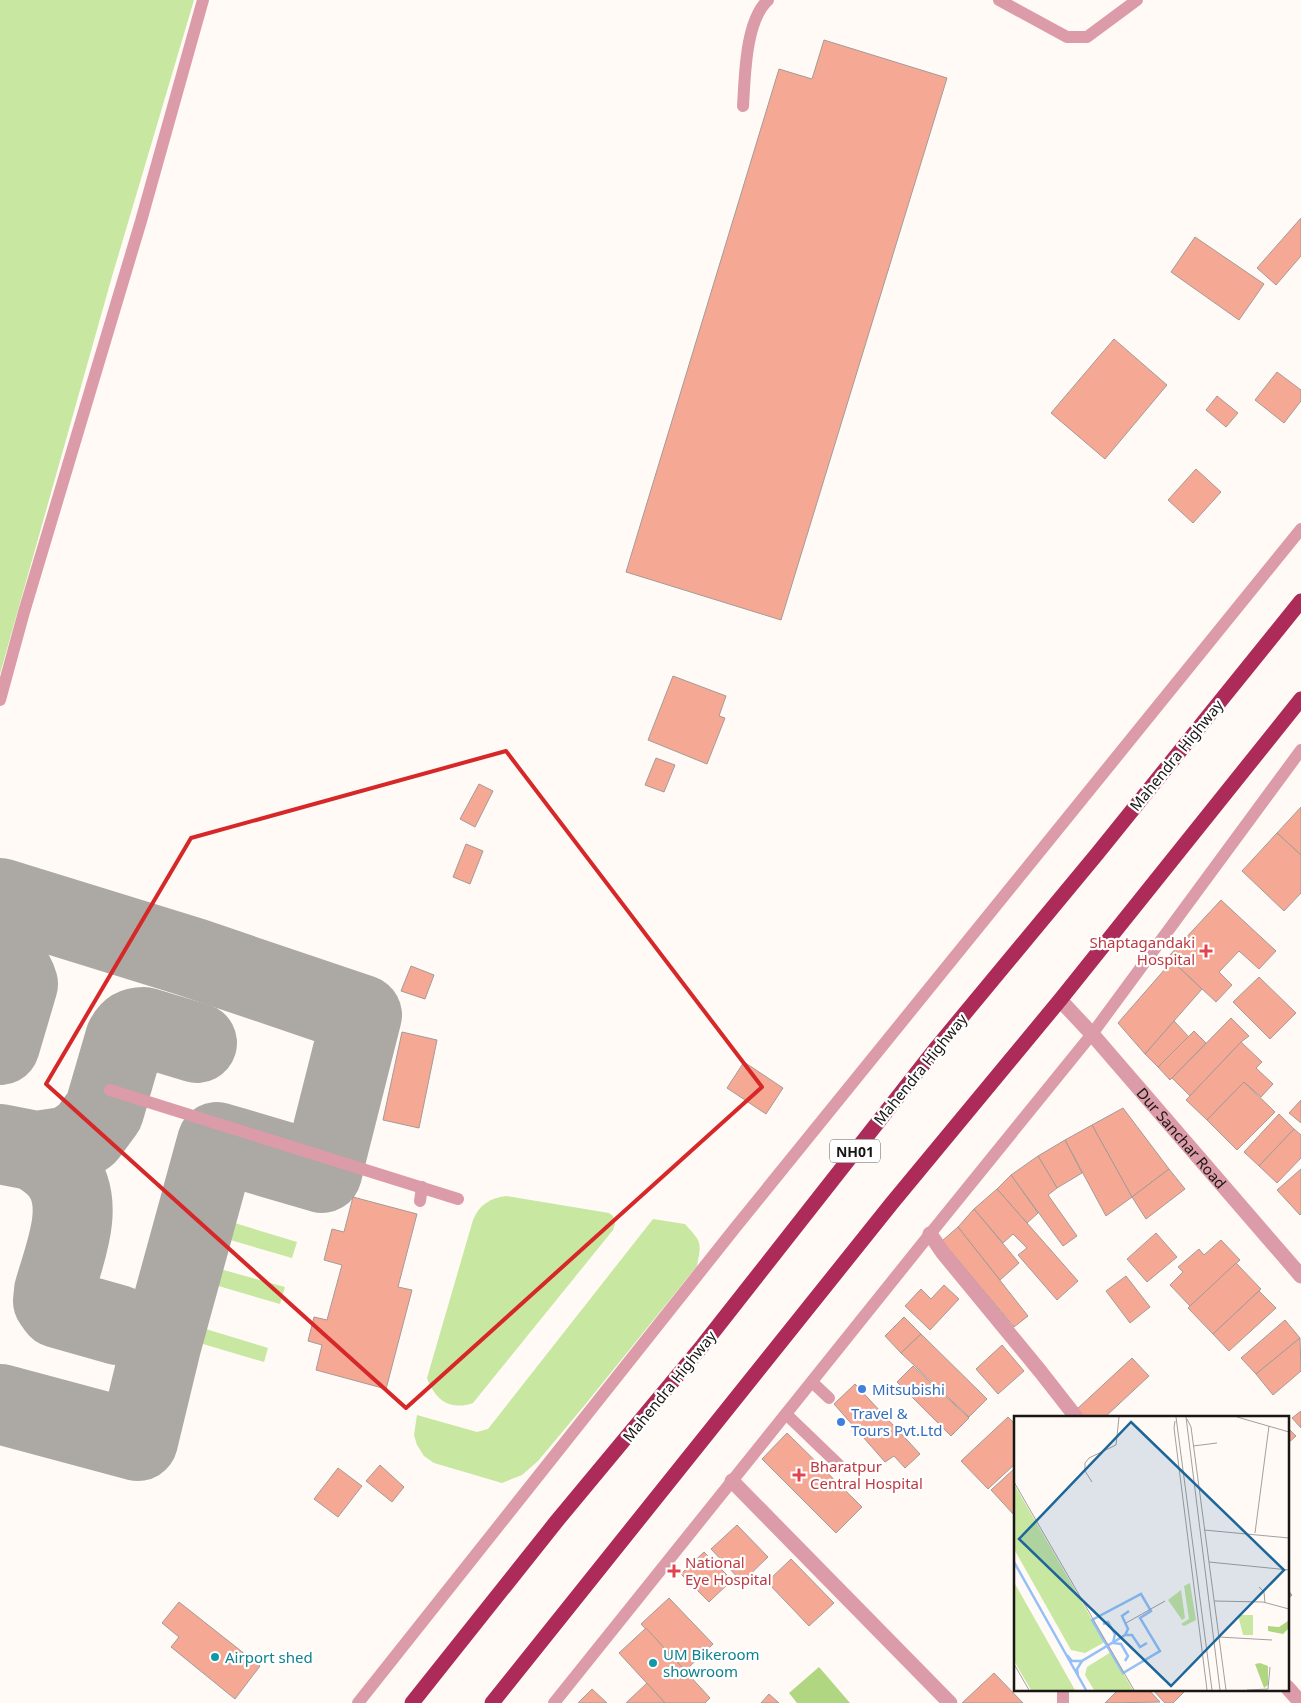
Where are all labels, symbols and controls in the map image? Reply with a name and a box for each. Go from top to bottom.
street label: Mahendra Highway [1125,695,1227,815]
place label: Shaptagandaki Hospital [1090,932,1195,969]
marker: Shaptagandaki Hospital [1199,944,1213,958]
street label: Mahendra Highway [869,1009,971,1129]
street label: Dur Sanchar Road [1133,1083,1231,1193]
road number: NH01 [830,1140,880,1162]
street label: Mahendra Highway [618,1326,720,1446]
place label: Mitsubishi [872,1379,945,1399]
marker: Mitsubishi [856,1383,868,1395]
place label: Travel & Tours Pvt.Ltd [851,1403,943,1440]
marker: Travel & Tours Pvt.Ltd [835,1416,847,1428]
inset map [1014,1416,1288,1690]
place label: Bharatpur Central Hospital [810,1456,923,1493]
marker: Bharatpur Central Hospital [792,1468,806,1482]
place label: National Eye Hospital [685,1552,772,1589]
marker: National Eye Hospital [667,1564,681,1578]
place label: UM Bikeroom showroom [663,1644,760,1681]
place label: Airport shed [225,1647,313,1667]
marker: Airport shed [209,1651,221,1663]
marker: UM Bikeroom showroom [647,1657,659,1669]

